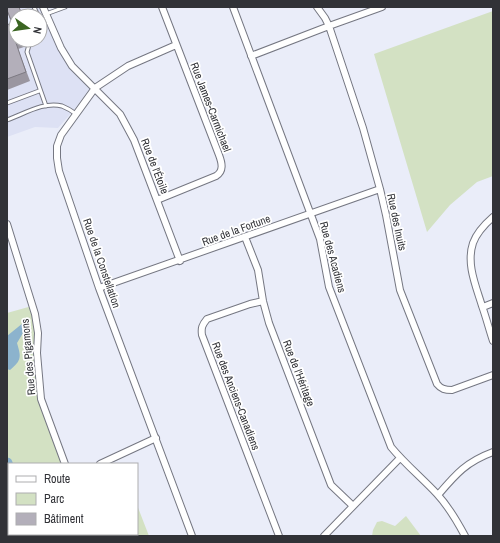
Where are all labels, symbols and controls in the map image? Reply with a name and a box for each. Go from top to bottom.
north arrow [8,8,48,48]
text: N [30,26,45,35]
street label: Rue James-Carmichael [187,60,235,154]
street label: Rue de l'Étoile [138,136,172,196]
street label: Rue des Inuits [384,192,410,252]
street label: Rue de la Fortune [200,211,272,249]
street label: Rue de la Constellation [80,216,124,310]
street label: Rue des Acadiens [317,220,349,295]
street label: Rue des Pigamons [18,318,38,396]
street label: Rue de l'Héritage [280,338,318,408]
street label: Rue des Anciens-Canadiens [209,340,263,453]
legend [8,463,138,535]
text: Route [44,471,70,487]
text: Parc [44,491,64,507]
text: Bâtiment [44,511,84,527]

